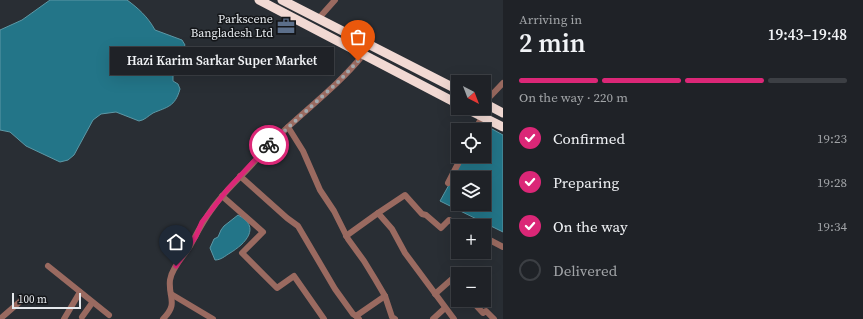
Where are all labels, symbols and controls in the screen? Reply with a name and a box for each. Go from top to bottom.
place label: Parkscene Bangladesh Ltd [191,11,273,41]
text: Arriving in [519,11,582,28]
office icon: Parkscene Bangladesh Ltd [276,16,296,36]
pin [341,20,375,61]
text: 19:43–19:48 [768,24,847,45]
text: 2 min [519,25,586,61]
icon: bag [347,26,369,48]
callout: Hazi Karim Sarkar Super Market [110,47,334,75]
text: Hazi Karim Sarkar Super Market [127,52,317,69]
north arrow [451,75,491,115]
map controls [451,75,491,307]
text: On the way · 220 m [519,89,628,106]
button: locate [451,123,491,163]
courier [249,125,289,165]
icon: check [519,127,541,149]
text: Confirmed [553,128,625,149]
text: 19:23 [817,130,847,147]
icon: bike [258,134,280,156]
button: layers [451,171,491,211]
icon: check [519,171,541,193]
text: Preparing [553,172,619,193]
text: 19:28 [817,174,847,191]
icon: check [519,215,541,237]
text: On the way [553,216,628,237]
text: 19:34 [817,218,847,235]
button: + [451,219,491,259]
pin [159,225,193,266]
icon: home [165,231,187,253]
text: Delivered [553,260,617,281]
button: − [451,267,491,307]
scale bar [12,291,81,310]
text: 100 m [18,292,47,307]

